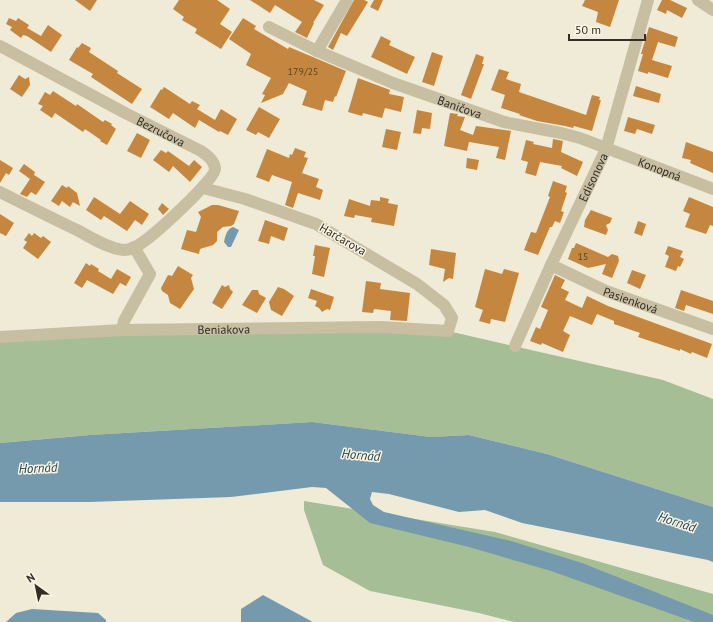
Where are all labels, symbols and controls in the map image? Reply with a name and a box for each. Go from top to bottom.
scale bar [569,16,645,42]
text: 50 m [575,22,601,37]
house number: 179/25 [288,65,318,78]
street label: Baničova [436,92,484,121]
street label: Bezručova [134,113,188,149]
street label: Edisonova [575,150,611,204]
street label: Konopná [636,154,684,184]
street label: Harčarova [317,220,369,258]
house number: 15 [578,250,588,263]
street label: Pasienková [601,283,660,316]
street label: Beniakova [197,321,250,337]
water label: Hornád [341,445,381,465]
water label: Hornád [18,459,58,477]
water label: Hornád [656,508,698,536]
north arrow [16,566,56,606]
text: N [24,570,37,585]

